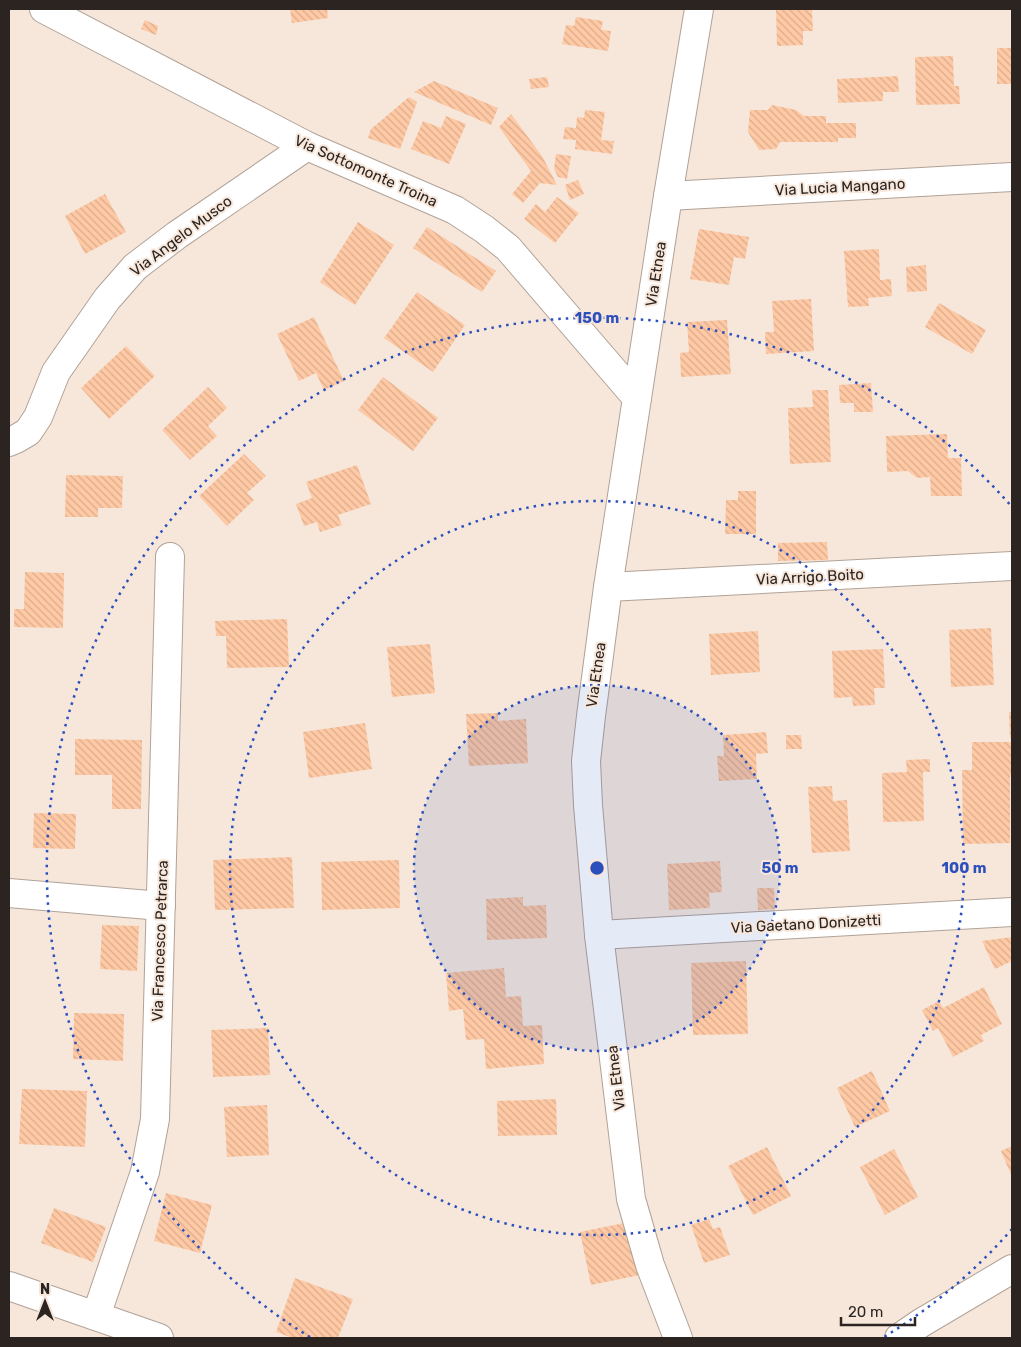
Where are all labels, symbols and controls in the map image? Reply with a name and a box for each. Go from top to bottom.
street label: Via Sottomonte Troina [292,131,440,211]
street label: Via Lucia Mangano [774,175,906,199]
street label: Via Angelo Musco [127,192,235,280]
street label: Via Etnea [642,240,670,308]
text: 150 m [575,309,619,327]
street label: Via Arrigo Boito [756,565,864,589]
street label: Via Etnea [582,641,610,709]
centre of rings [588,859,606,877]
text: 50 m [762,859,798,877]
text: 100 m [942,859,986,877]
street label: Via Francesco Petrarca [148,860,172,1022]
street label: Via Gaetano Donizetti [730,911,882,937]
street label: Via Etnea [603,1044,629,1112]
north arrow [20,1277,70,1327]
text: N [40,1281,50,1298]
scale bar [841,1294,915,1326]
text: 20 m [848,1303,883,1321]

